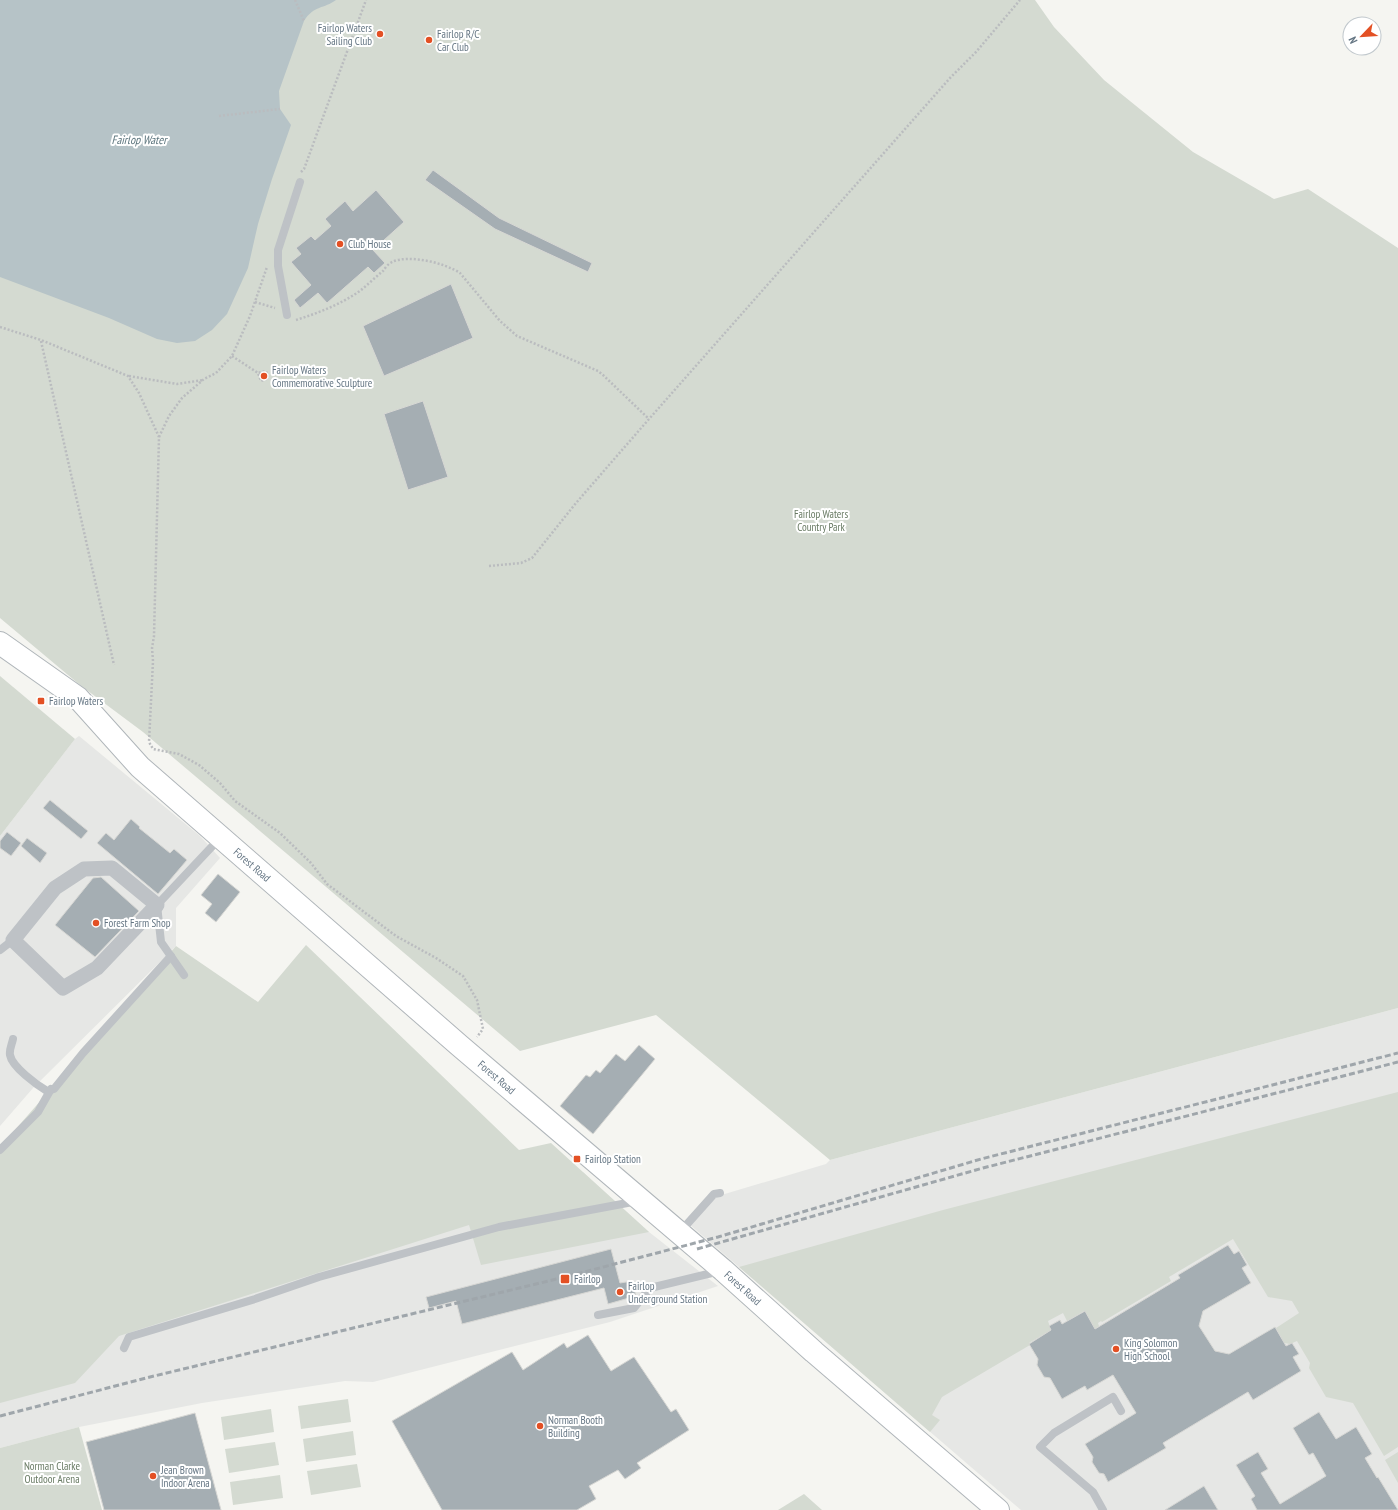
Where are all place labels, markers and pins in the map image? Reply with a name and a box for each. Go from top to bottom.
place label: Fairlop Waters Sailing Club [318,21,372,48]
place label: Fairlop R/C Car Club [437,27,479,54]
marker: Fairlop Waters Sailing Club [375,29,385,39]
marker: Fairlop R/C Car Club [424,35,434,45]
place label: Club House [348,237,392,251]
marker: Club House [335,239,345,249]
place label: Fairlop Waters Commemorative Sculpture [272,363,373,390]
marker: Fairlop Waters Commemorative Sculpture [259,371,269,381]
place label: Fairlop Waters [49,694,104,708]
marker: Fairlop Waters [36,696,46,706]
place label: Forest Farm Shop [104,916,171,930]
marker: Forest Farm Shop [91,918,101,928]
place label: Fairlop Station [585,1152,641,1166]
marker: Fairlop Station [572,1154,582,1164]
place label: Fairlop [574,1272,601,1286]
marker: Fairlop [559,1273,571,1285]
place label: Fairlop Underground Station [628,1279,707,1306]
marker: Fairlop Underground Station [615,1287,625,1297]
place label: King Solomon High School [1124,1336,1177,1363]
marker: King Solomon High School [1111,1344,1121,1354]
place label: Norman Booth Building [548,1413,603,1440]
marker: Norman Booth Building [535,1421,545,1431]
place label: Jean Brown Indoor Arena [160,1463,210,1490]
marker: Jean Brown Indoor Arena [148,1471,158,1481]

